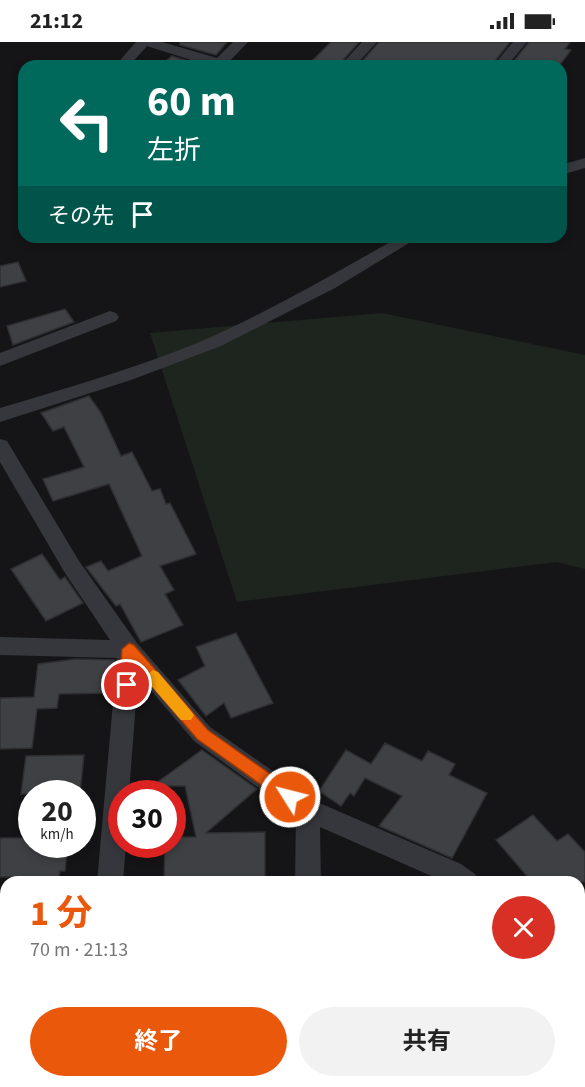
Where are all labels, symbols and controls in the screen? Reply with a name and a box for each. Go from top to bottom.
text: 21:12 [30,5,83,37]
text: 60 m [147,72,236,132]
icon: left [48,84,126,162]
text: 左折 [147,131,201,170]
icon: arrive [126,198,159,231]
text: その先 [48,200,114,232]
pin [101,659,152,710]
icon: arrive [110,668,143,701]
position arrow [258,765,322,829]
speed limit sign: 30 [108,780,186,858]
text: 20 [41,790,73,833]
text: km/h [40,824,74,845]
text: 1 分 [30,888,92,939]
button: close [492,896,555,959]
text: 70 m · 21:13 [30,936,128,964]
button: 終了 [30,1007,287,1076]
button: 共有 [299,1007,555,1076]

